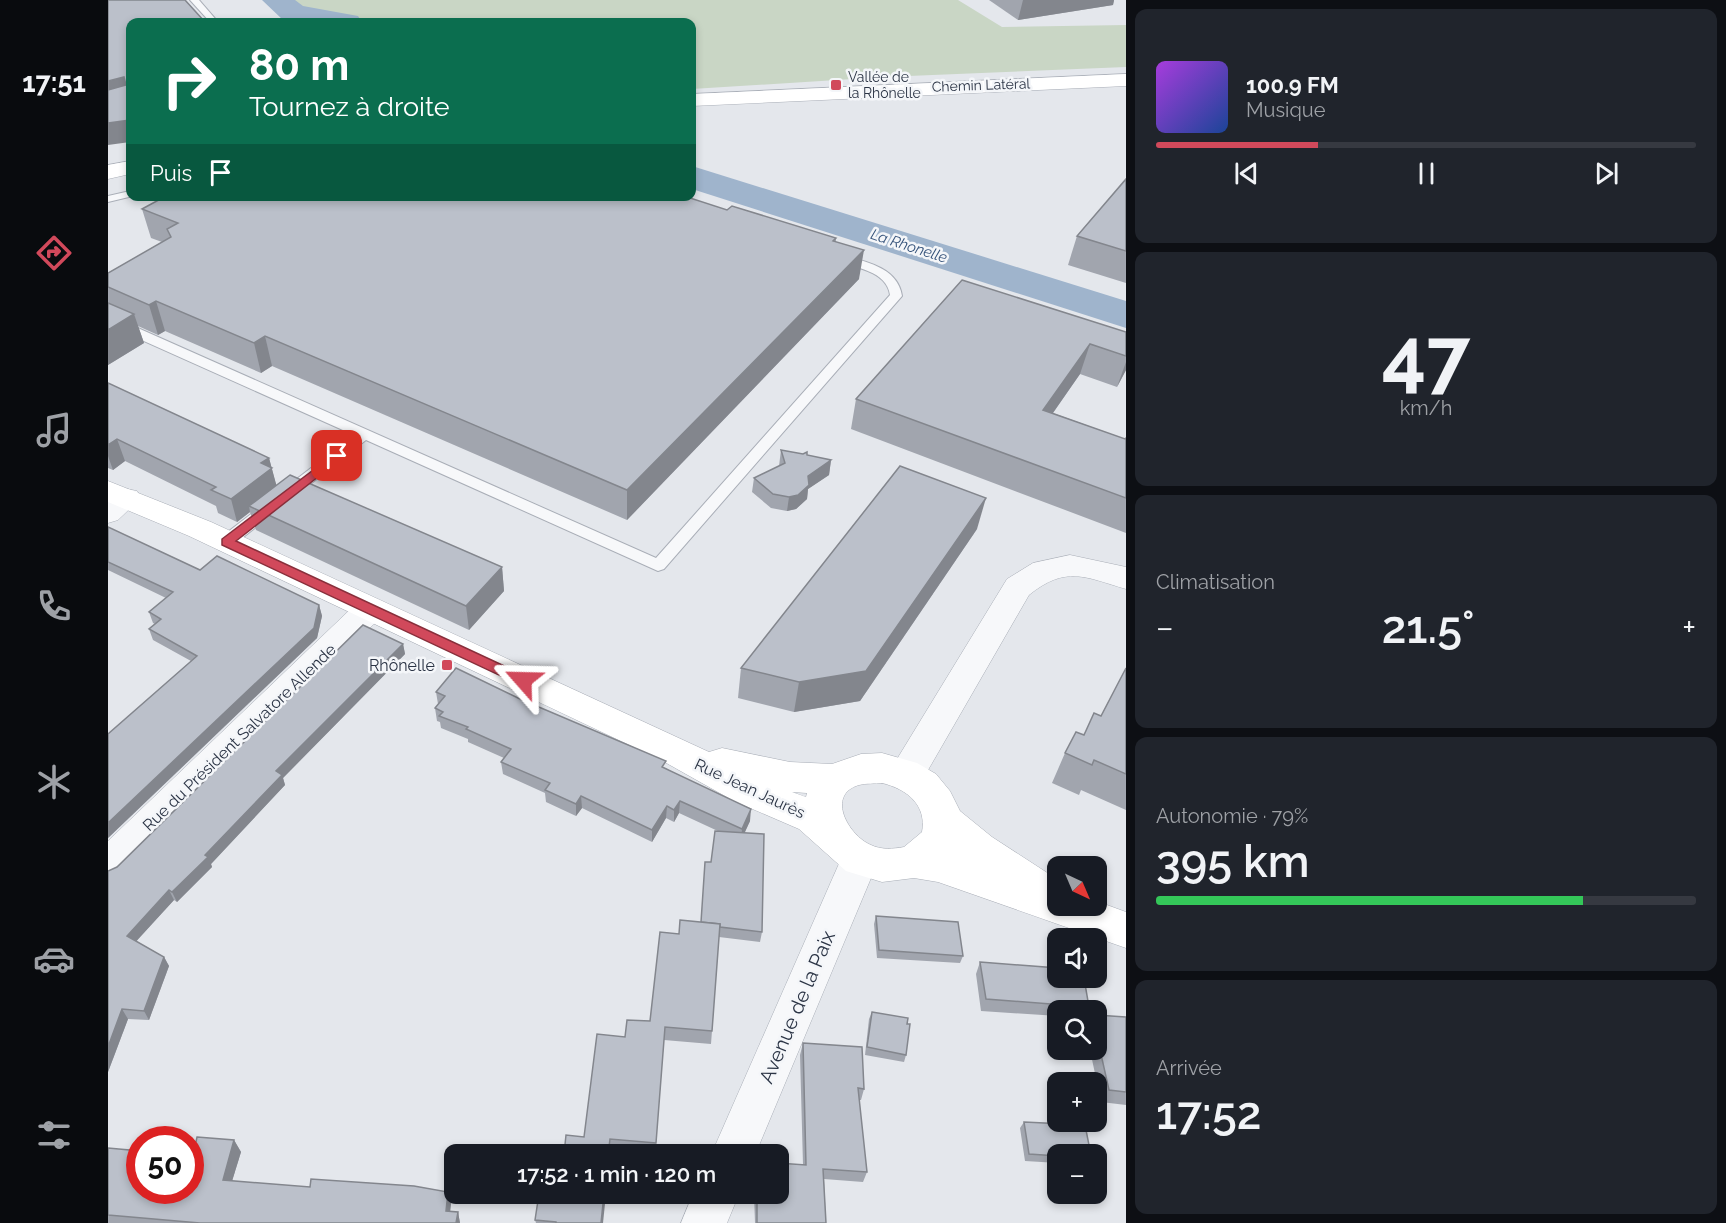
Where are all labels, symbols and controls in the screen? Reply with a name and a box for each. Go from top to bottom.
text: 80 m [249,41,349,90]
icon: right [150,42,228,120]
text: 17:51 [22,67,86,98]
place label: Vallée de la Rhônelle [848,69,921,101]
text: 100.9 FM [1246,72,1339,98]
street label: Chemin Latéral [932,75,1031,95]
marker: Vallée de la Rhônelle [829,78,843,92]
text: Tournez à droite [249,91,450,122]
text: Musique [1246,98,1325,122]
icon: arrive [204,156,237,189]
icon: previous [1230,157,1263,190]
icon: pause [1410,157,1443,190]
icon: next [1590,157,1623,190]
text: Puis [150,160,192,186]
water label: La Rhonelle [868,225,950,267]
icon: directions [33,232,75,274]
text: 47 [1382,311,1470,402]
text: km/h [1400,396,1452,420]
icon: music [33,409,75,451]
pin [311,430,362,481]
icon: arrive [320,439,353,472]
text: Climatisation [1156,570,1275,594]
icon: phone [33,585,75,627]
text: 21.5° [1382,601,1474,654]
text: − [1156,608,1174,647]
text: + [1682,608,1696,647]
street label: Rue du Président Salvatore Allende [139,640,340,835]
position arrow [491,648,555,712]
place label: Rhônelle [369,656,435,675]
marker: Rhônelle [440,658,454,672]
street label: Rue Jean Jaurès [691,755,808,822]
icon: climate [33,761,75,803]
text: Autonomie · 79% [1156,804,1308,828]
text: 395 km [1156,835,1310,888]
north arrow [1047,856,1107,916]
map controls [1047,856,1107,1204]
street label: Avenue de la Paix [754,927,840,1087]
button: sound [1047,928,1107,988]
icon: car [33,938,75,980]
button: search [1047,1000,1107,1060]
text: Arrivée [1156,1056,1222,1080]
button: + [1047,1072,1107,1132]
text: 17:52 [1156,1087,1261,1140]
icon: filters [33,1114,75,1156]
speed limit sign: 50 [126,1126,204,1204]
button: − [1047,1144,1107,1204]
text: 17:52 · 1 min · 120 m [517,1161,716,1187]

